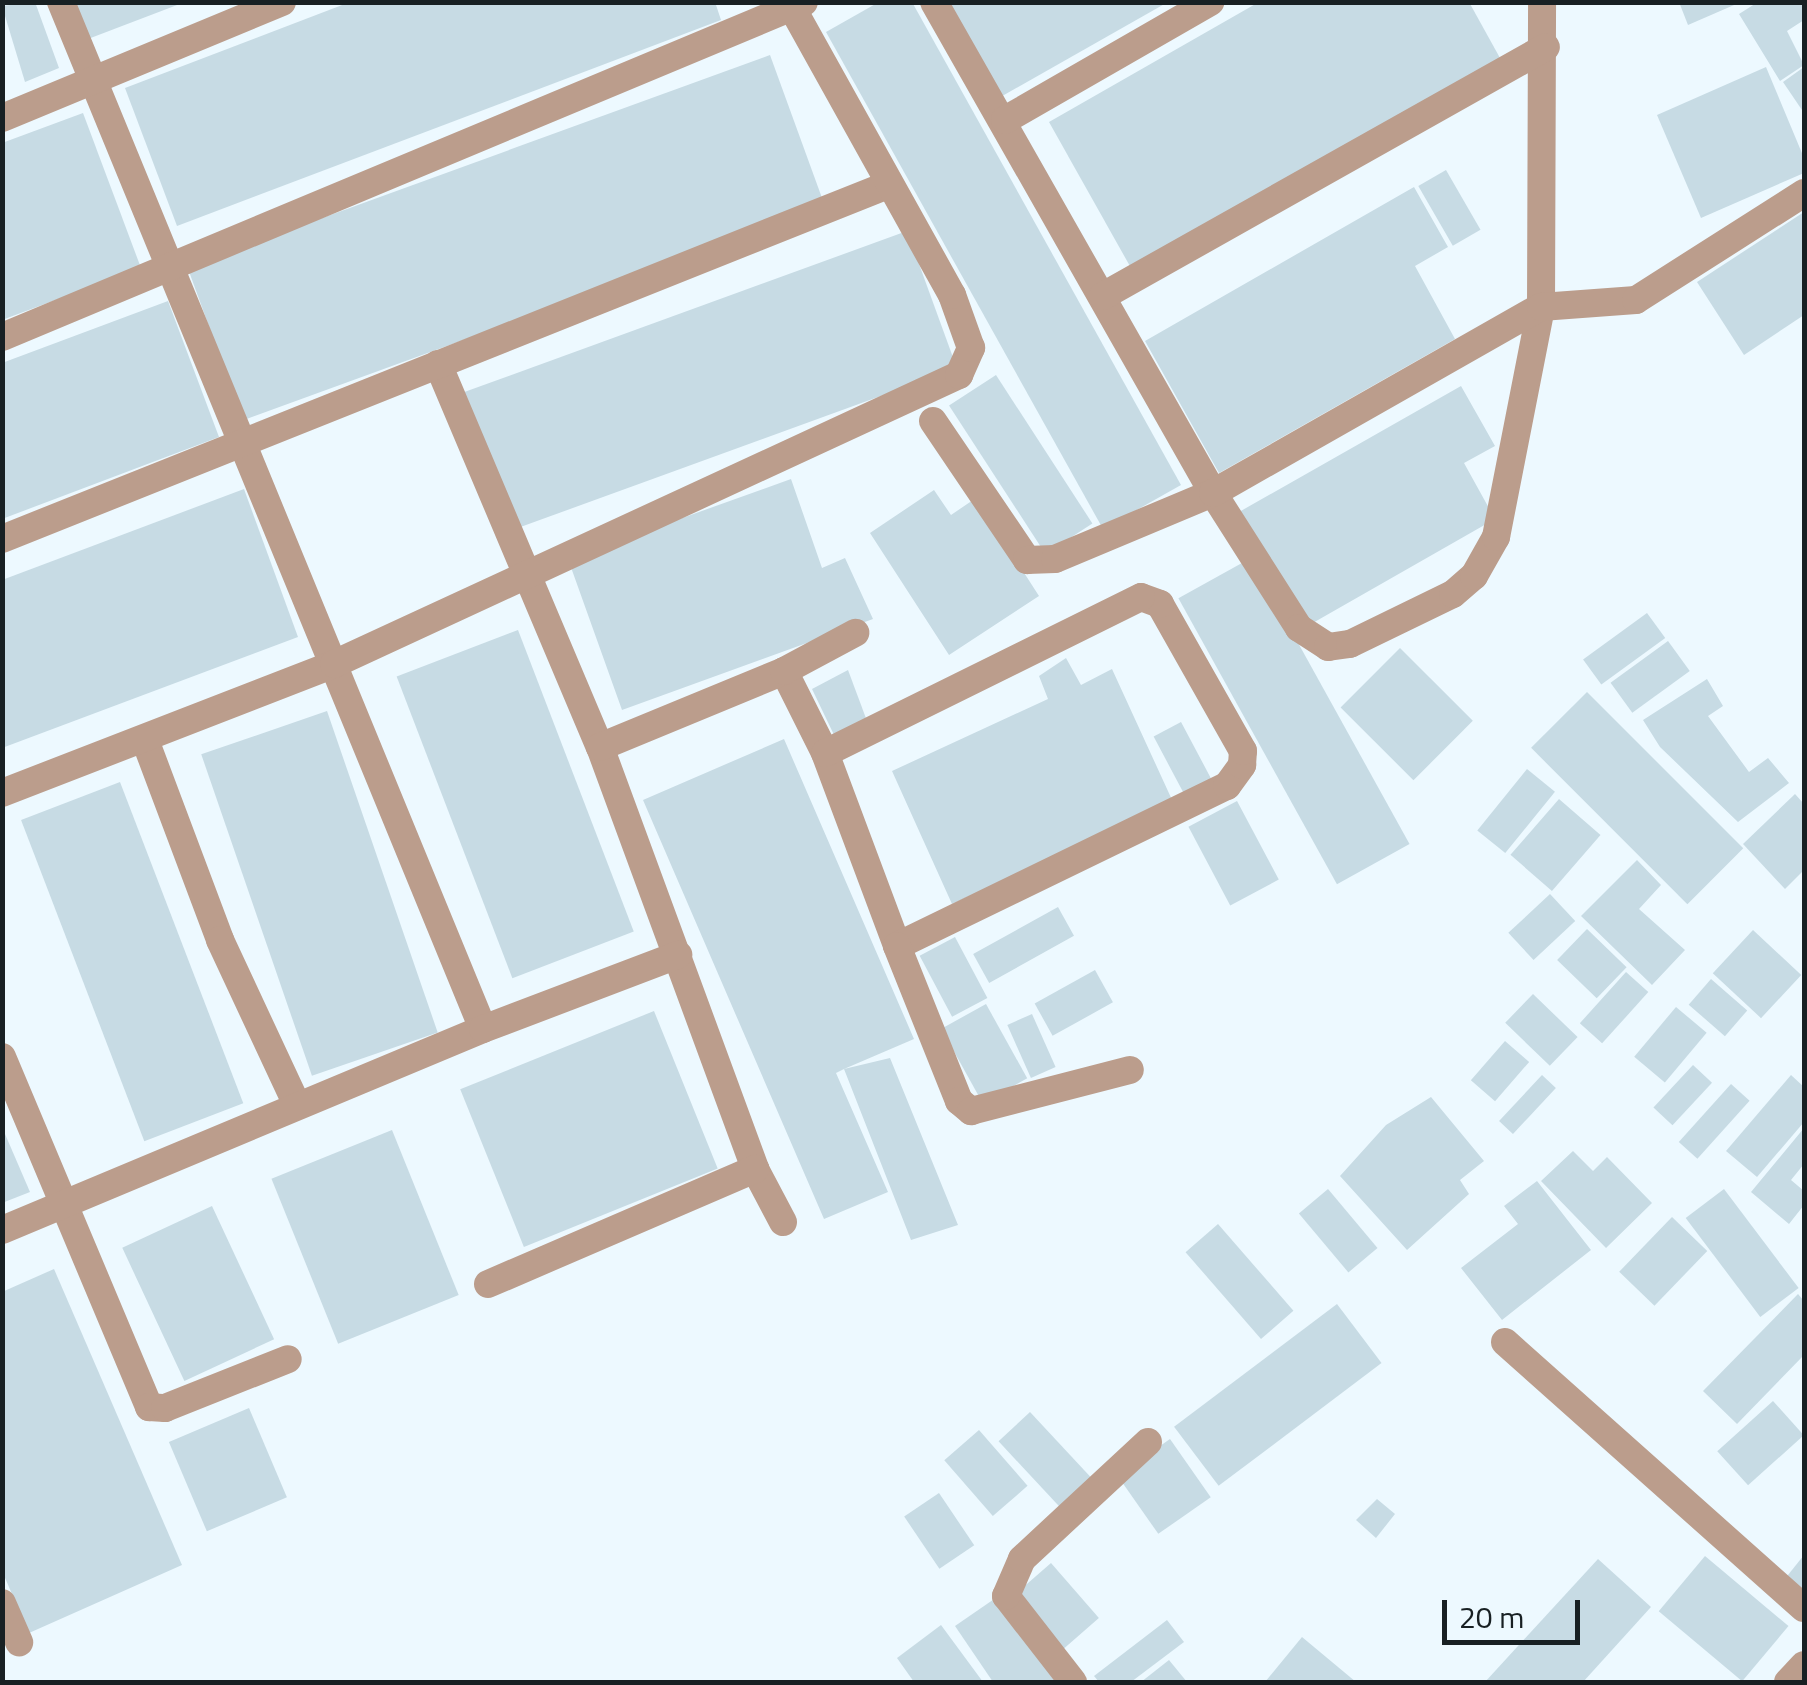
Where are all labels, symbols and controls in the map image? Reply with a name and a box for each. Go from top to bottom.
scale bar [1447,1580,1584,1642]
text: 20 m [1459,1594,1524,1640]

